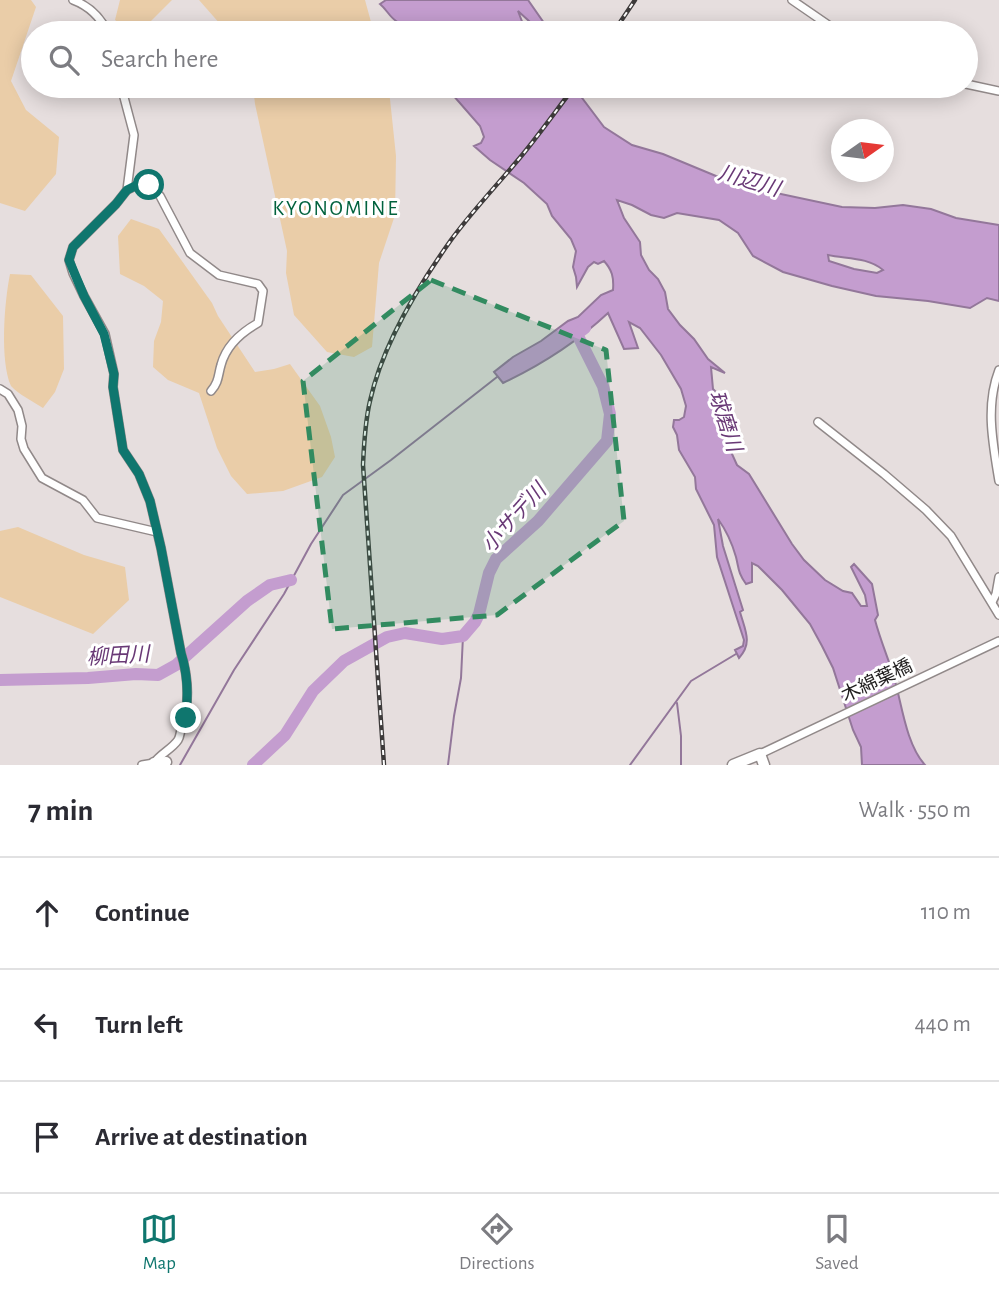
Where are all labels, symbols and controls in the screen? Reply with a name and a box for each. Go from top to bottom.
search box [21,21,978,98]
icon: search [45,41,83,79]
text: Search here [101,46,219,72]
north arrow [831,119,894,182]
water label: 川辺川 [716,161,784,200]
route start [133,169,164,200]
district label: KYONOMINE [272,198,400,219]
water label: 球磨川 [705,387,746,456]
water label: 小サデ川 [477,478,551,556]
water label: 柳田川 [86,643,152,668]
street label: 木綿葉橋 [838,655,915,706]
route end [170,702,201,733]
text: 7 min [28,796,93,826]
text: Walk · 550 m [858,799,971,822]
icon: ahead [28,894,66,932]
text: Continue [95,900,190,926]
text: 110 m [921,901,971,924]
icon: left [28,1006,66,1044]
text: Turn left [95,1012,183,1038]
text: 440 m [915,1013,971,1036]
icon: arrive [28,1118,66,1156]
text: Arrive at destination [95,1124,308,1150]
tab: Map [140,1210,178,1275]
tab: Directions [459,1210,535,1275]
tab: Saved [815,1210,859,1275]

